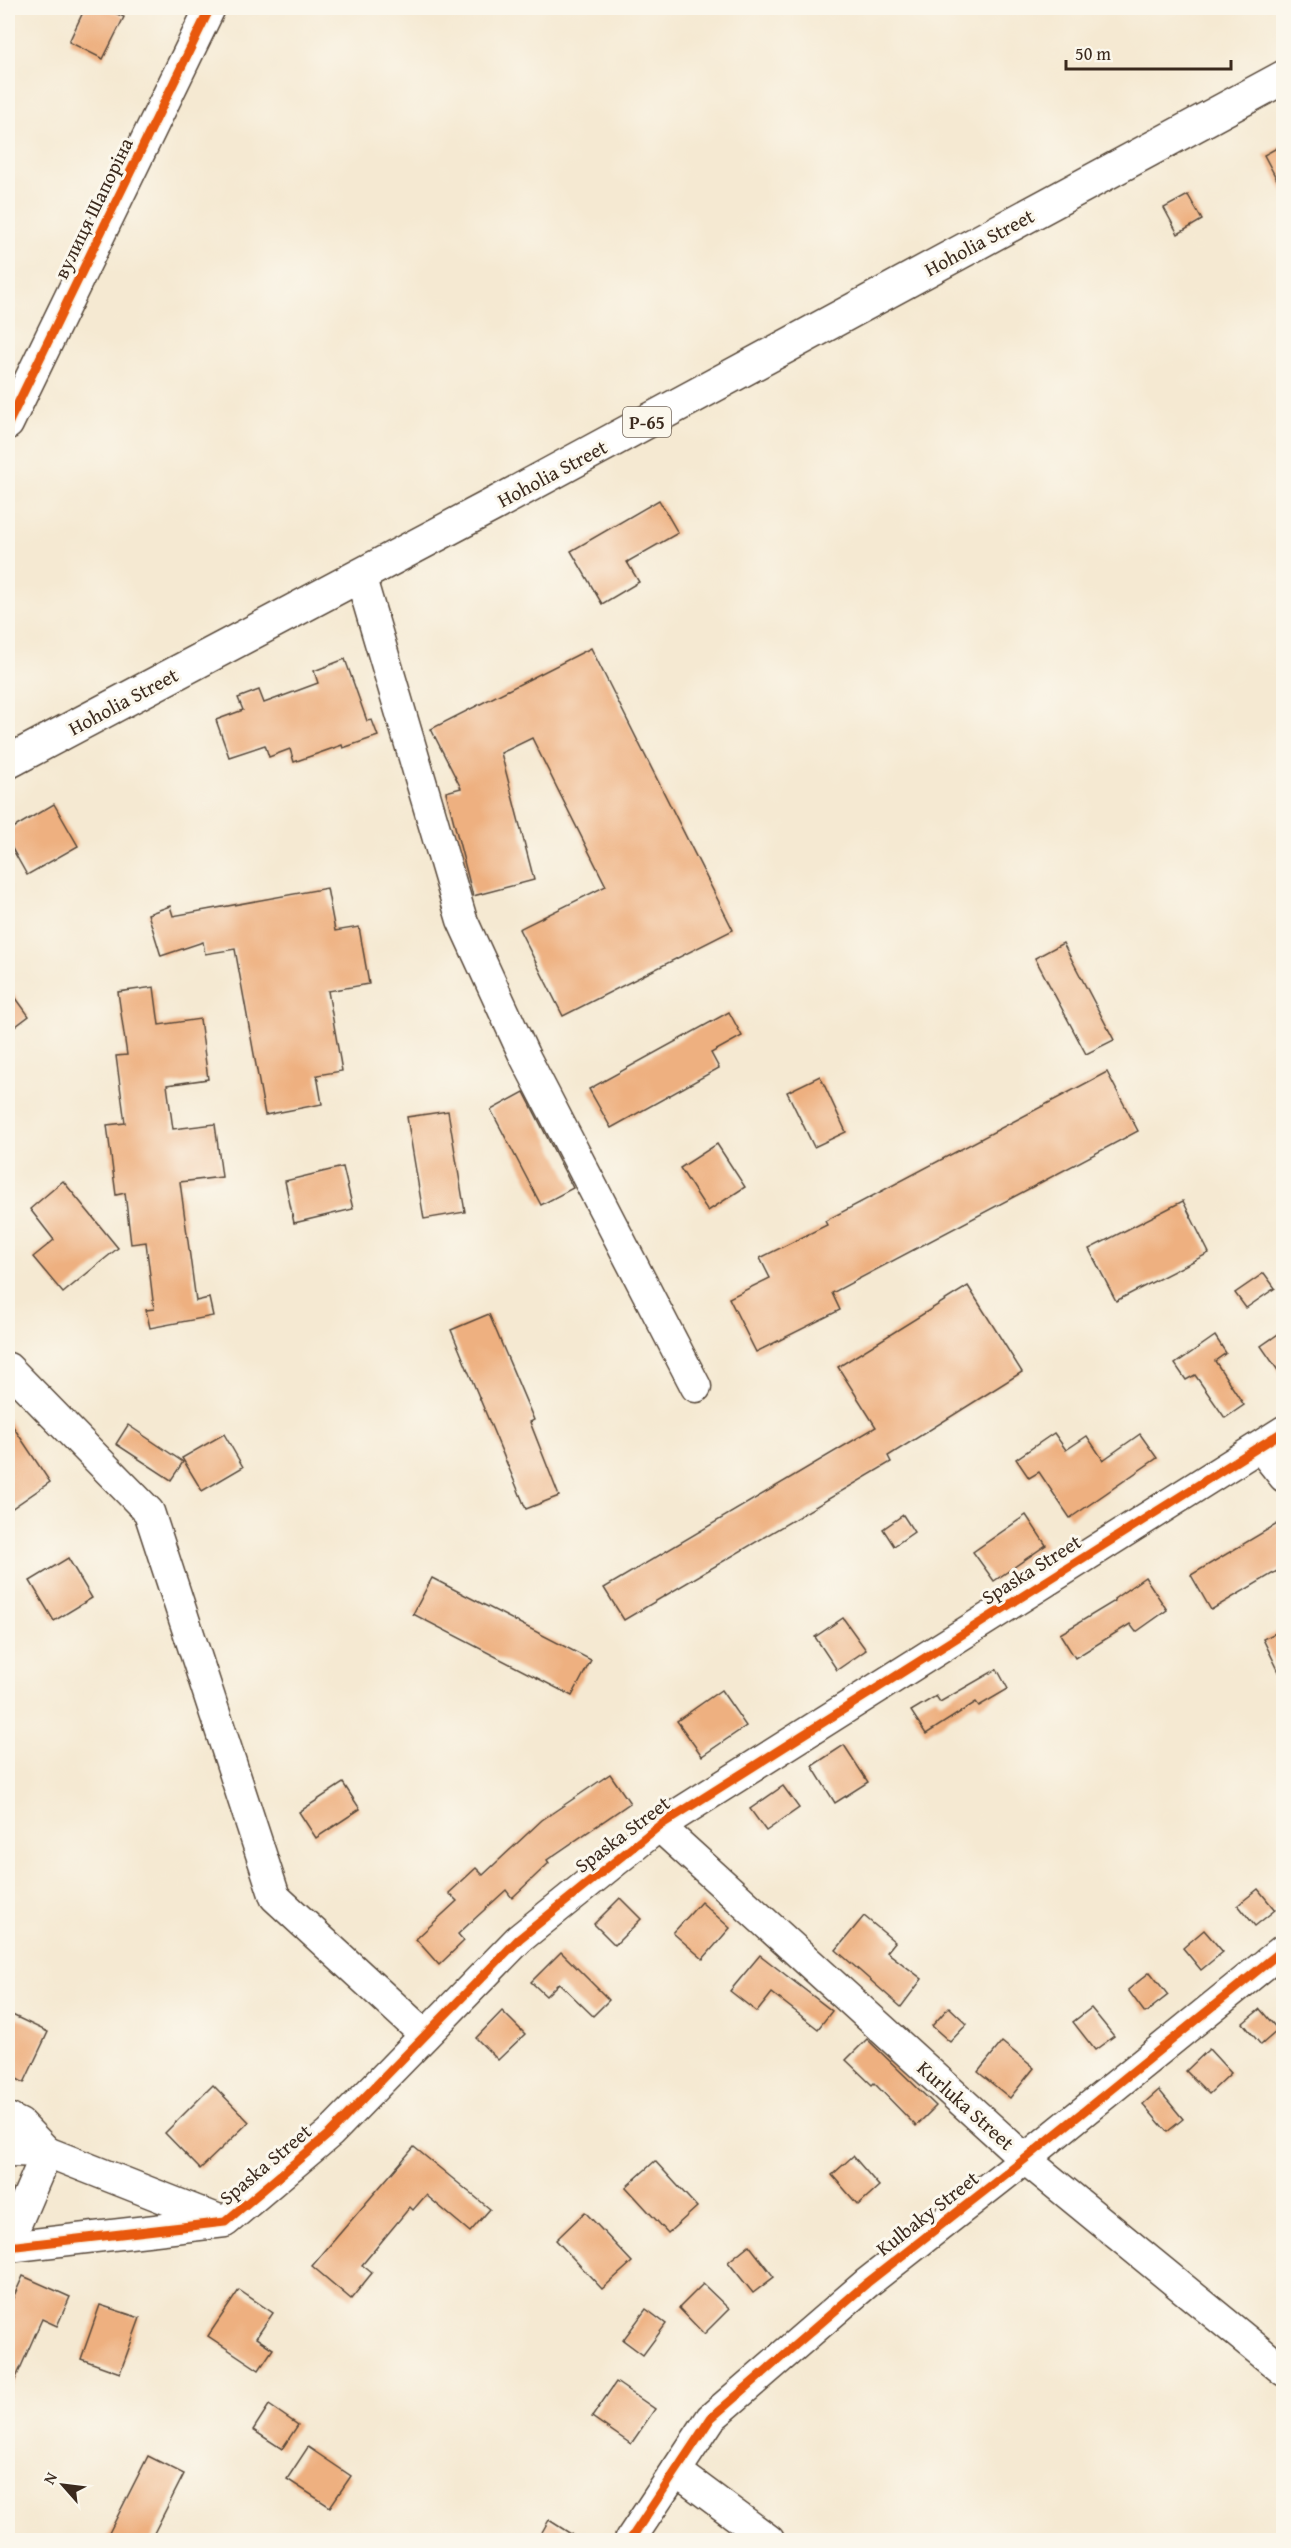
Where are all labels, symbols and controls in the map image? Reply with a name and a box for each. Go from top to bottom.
scale bar [1066,33,1231,71]
text: 50 m [1075,40,1111,67]
street label: вулиця Шапоріна [46,132,140,284]
street label: Hoholia Street [919,201,1039,283]
road number: Р-65 [623,407,671,437]
street label: Hoholia Street [492,432,612,514]
street label: Hoholia Street [63,660,183,742]
street label: Spaska Street [976,1527,1086,1611]
street label: Spaska Street [568,1789,676,1879]
street label: Kurluka Street [911,2053,1021,2157]
street label: Spaska Street [213,2117,317,2211]
street label: Kulbaky Street [870,2164,984,2262]
north arrow [33,2455,93,2515]
text: N [37,2467,63,2488]

